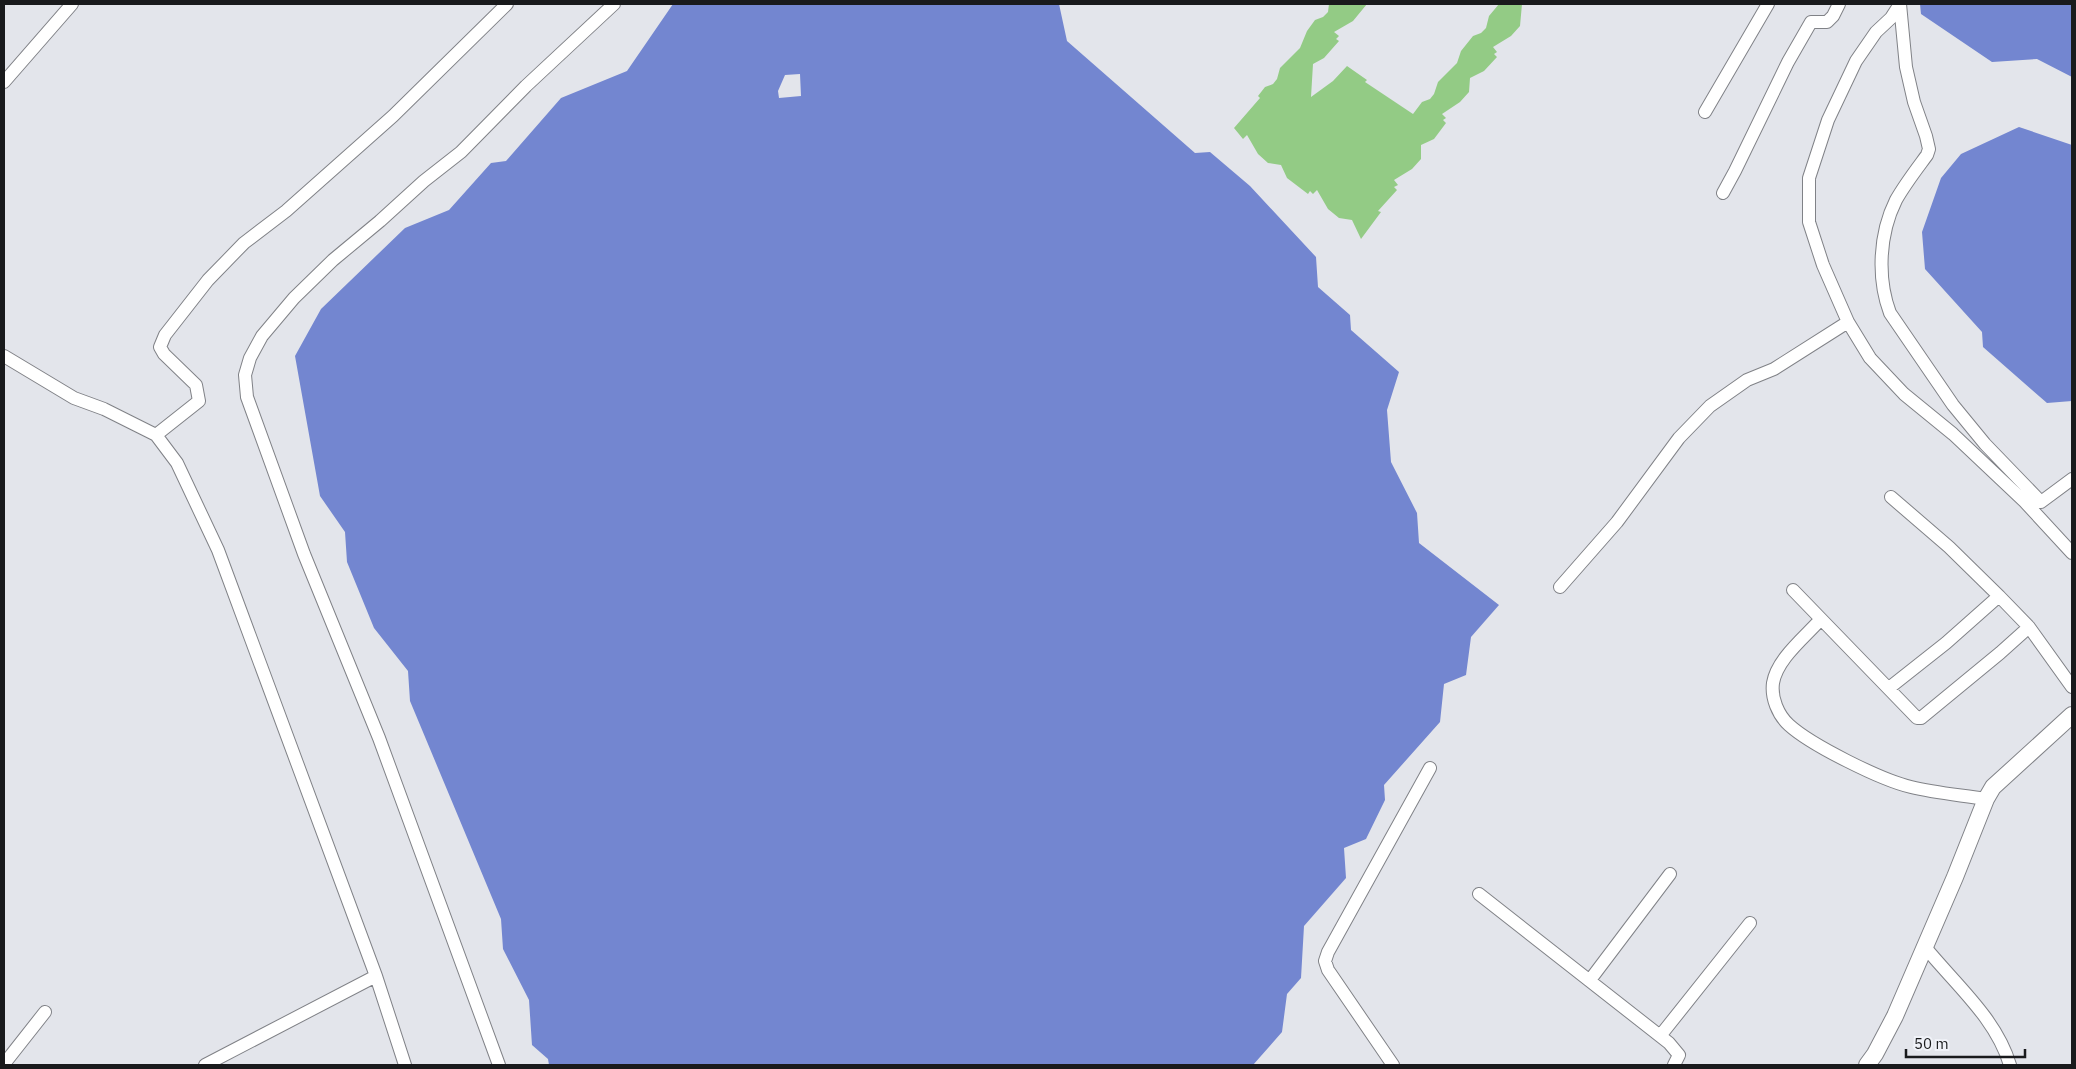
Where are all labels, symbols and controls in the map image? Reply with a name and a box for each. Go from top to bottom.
scale bar [1906,1026,2025,1058]
text: 50 m [1914,1034,1949,1053]

